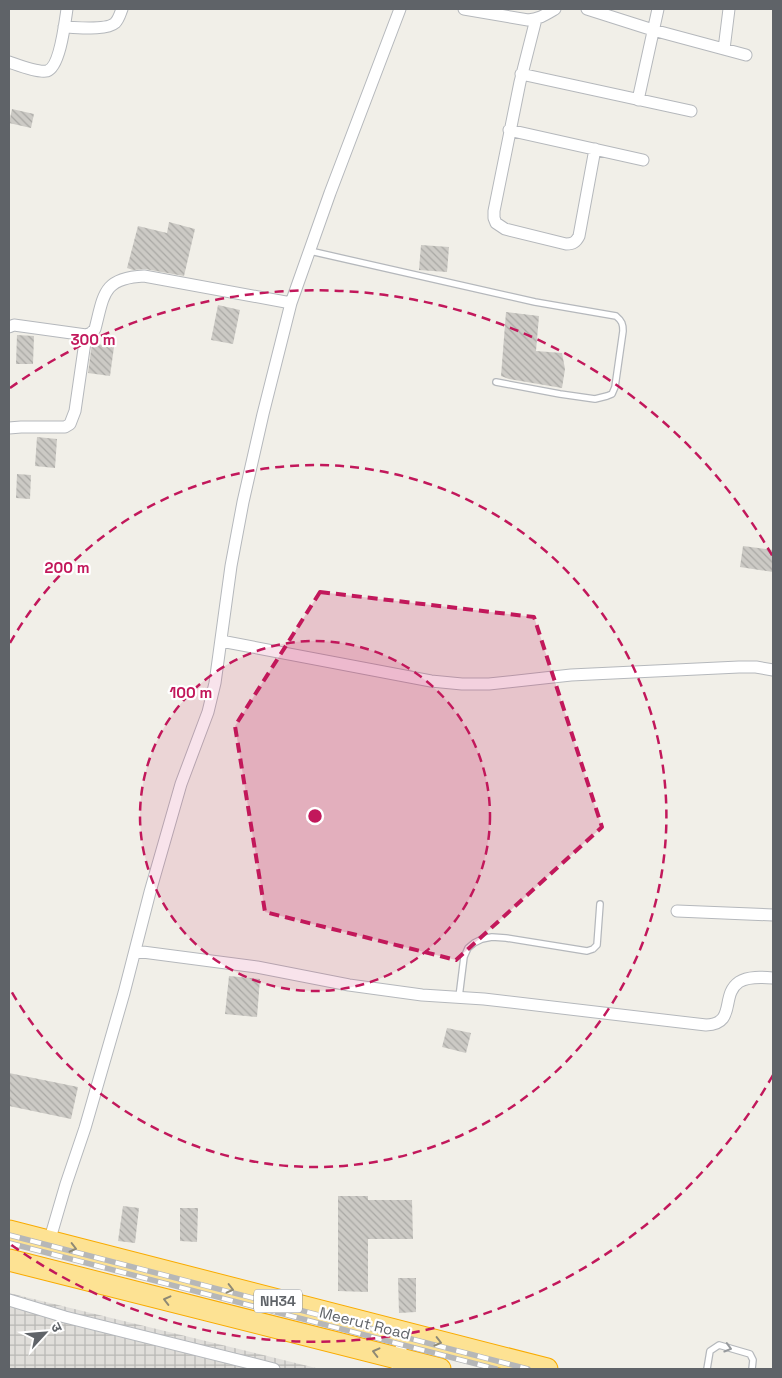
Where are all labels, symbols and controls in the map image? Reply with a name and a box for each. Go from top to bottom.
text: 300 m [70,330,116,349]
text: 200 m [45,558,89,577]
text: 100 m [170,683,212,702]
centre of rings [306,807,324,825]
one-way arrow [68,1242,77,1253]
one-way arrow [226,1283,234,1293]
road number: NH34 [254,1290,302,1312]
one-way arrow [163,1295,172,1306]
street label: Meerut Road [318,1303,412,1343]
north arrow [20,1308,70,1358]
text: उ [47,1320,67,1336]
one-way arrow [434,1336,443,1347]
one-way arrow [724,1342,732,1352]
one-way arrow [372,1348,380,1358]

